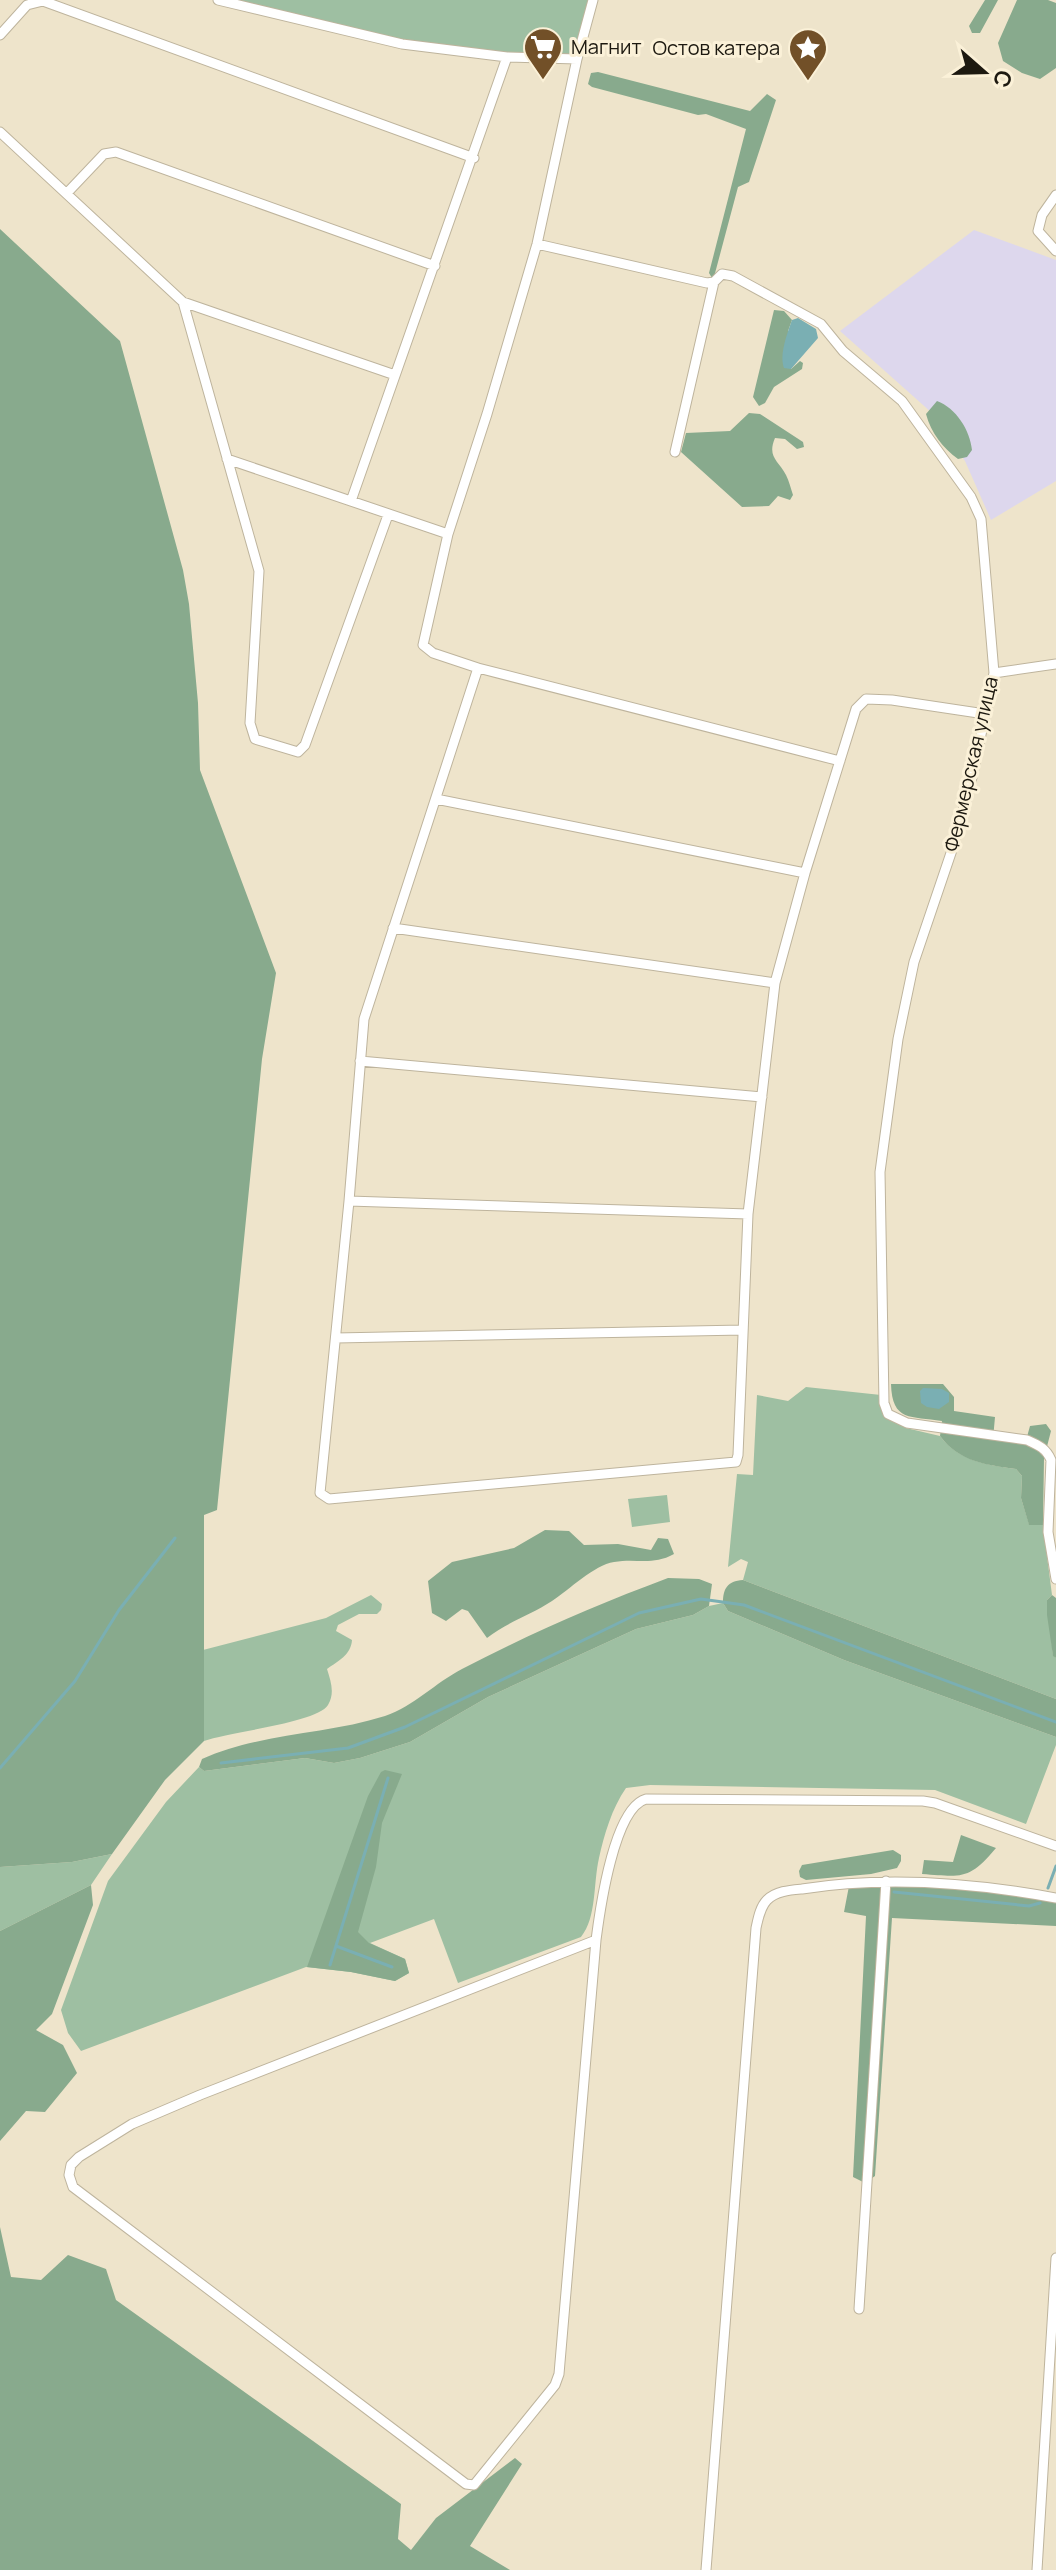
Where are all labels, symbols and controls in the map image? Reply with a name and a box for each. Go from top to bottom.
supermarket icon: Магнит [522,26,564,81]
place icon: Остов катера [787,27,829,82]
north arrow [944,32,1024,112]
place label: Магнит [571,33,642,60]
place label: Остов катера [652,34,780,61]
text: С [986,66,1020,92]
street label: Фермерская улица [937,674,1004,854]

